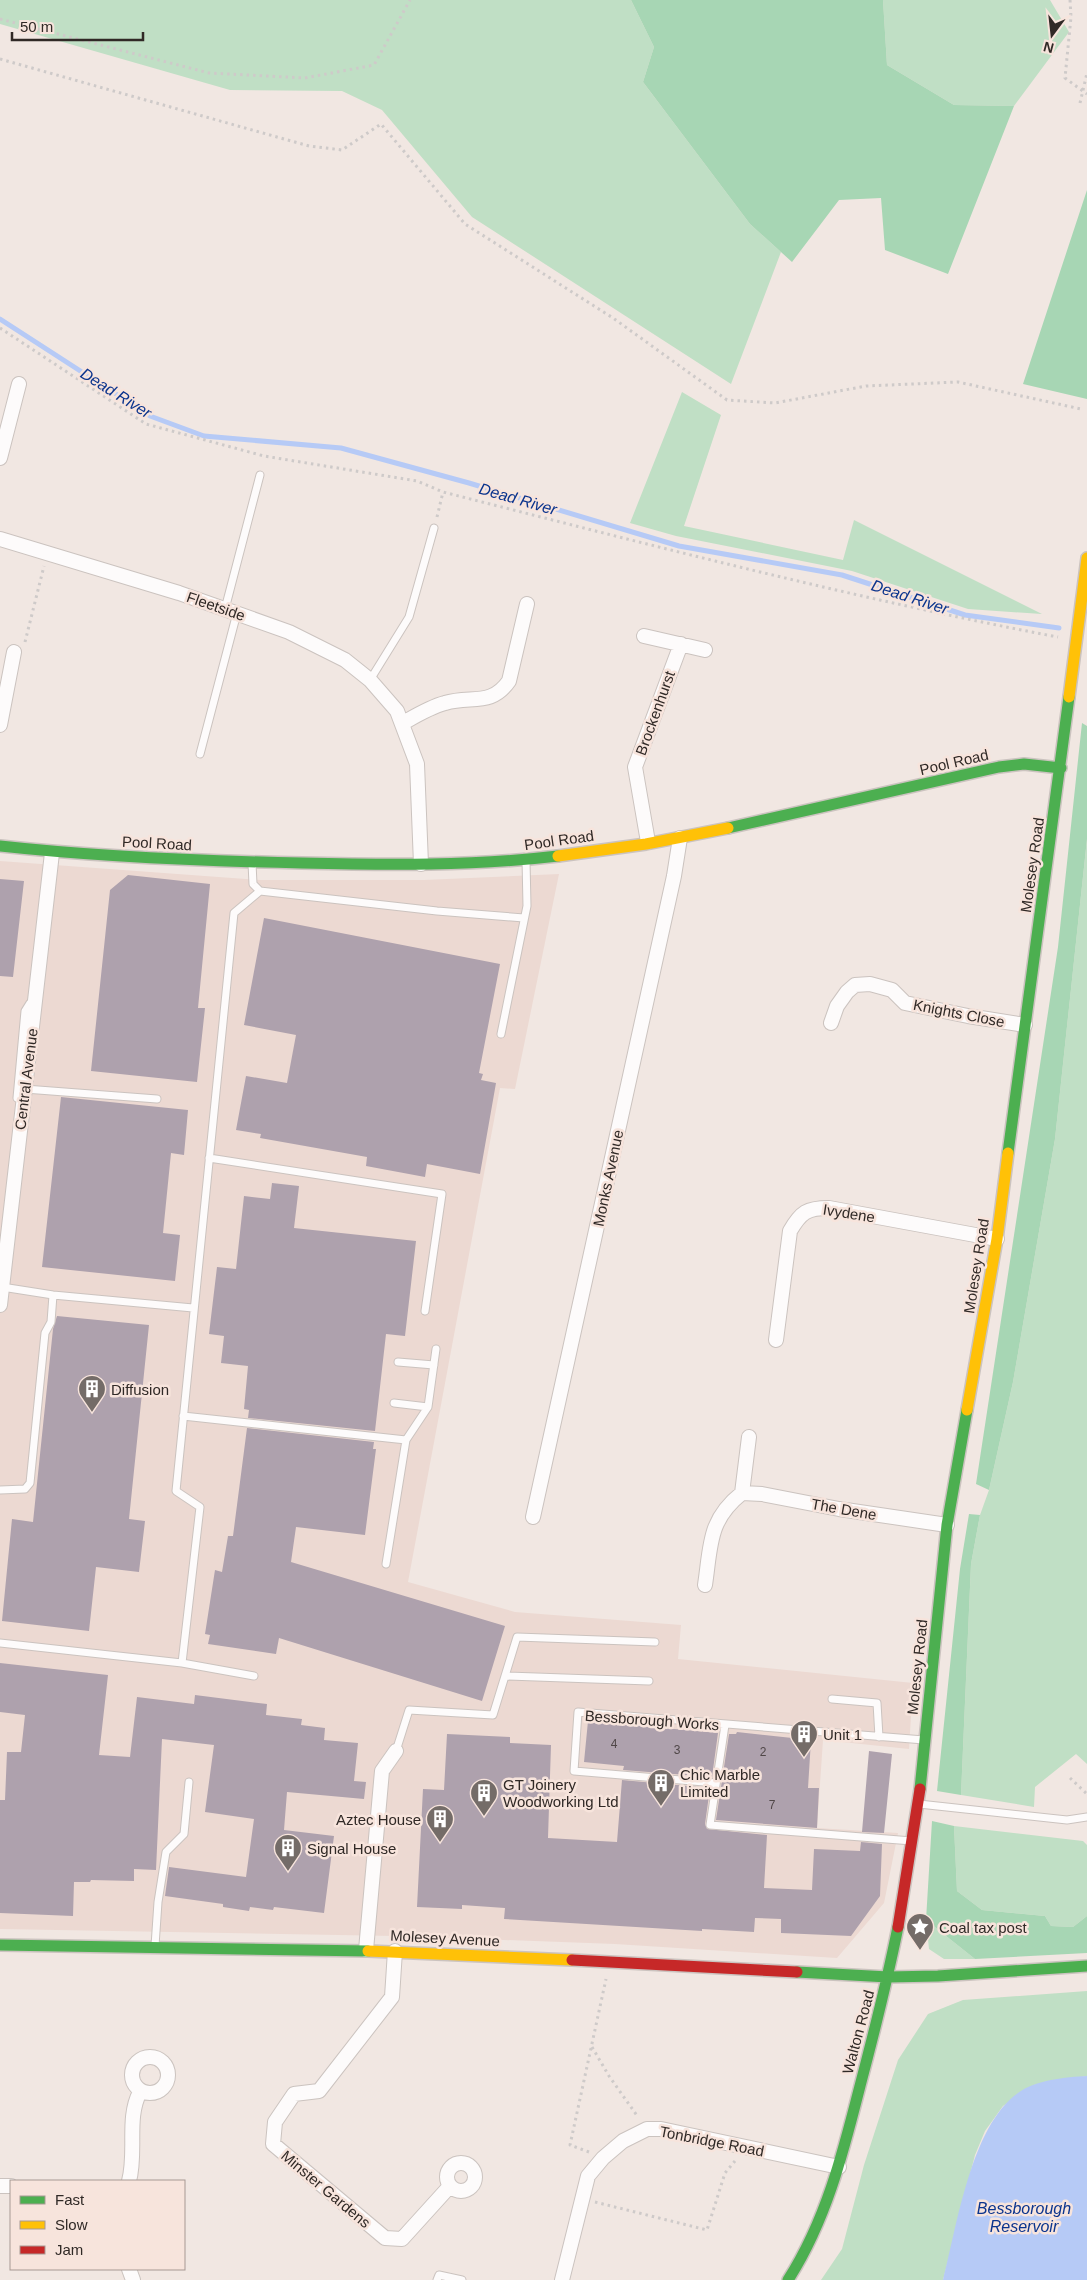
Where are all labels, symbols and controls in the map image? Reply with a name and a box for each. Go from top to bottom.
scale bar [12,10,144,42]
north arrow [1027,10,1077,60]
text: 50 m [20,18,53,35]
text: N [1042,39,1056,57]
water label: Dead River [78,365,155,422]
water label: Dead River [477,480,559,518]
water label: Dead River [869,577,951,618]
street label: Fleetside [184,588,248,624]
street label: Brockenhurst [632,668,678,757]
street label: Pool Road [918,746,990,778]
street label: Molesey Road [1017,816,1047,914]
street label: Pool Road [523,827,595,853]
street label: Pool Road [122,833,192,853]
street label: Knights Close [912,996,1006,1030]
street label: Central Avenue [11,1027,41,1131]
street label: Monks Avenue [589,1128,627,1228]
street label: Ivydene [822,1200,876,1226]
street label: Molesey Road [960,1217,992,1315]
building icon: Diffusion [77,1374,107,1413]
place label: Diffusion [111,1381,169,1398]
street label: The Dene [810,1495,878,1523]
street label: Molesey Road [904,1618,930,1716]
street label: Bessborough Works [584,1707,720,1733]
building icon: Unit 1 [789,1719,819,1758]
place label: Unit 1 [823,1726,862,1743]
house number: 4 [611,1737,618,1751]
house number: 3 [674,1743,681,1757]
house number: 2 [760,1745,767,1759]
place label: Chic Marble Limited [680,1766,760,1800]
building icon: Chic Marble Limited [646,1768,676,1807]
place label: GT Joinery Woodworking Ltd [503,1776,619,1810]
building icon: GT Joinery Woodworking Ltd [469,1778,499,1817]
house number: 7 [769,1798,776,1812]
building icon: Aztec House [425,1804,455,1843]
place label: Aztec House [336,1811,421,1828]
building icon: Signal House [273,1833,303,1872]
place label: Signal House [307,1840,396,1857]
place icon: Coal tax post [905,1912,935,1951]
place label: Coal tax post [939,1919,1027,1936]
street label: Molesey Avenue [390,1927,500,1949]
street label: Walton Road [839,1988,877,2076]
street label: Tonbridge Road [658,2123,766,2159]
street label: Minster Gardens [278,2147,374,2231]
legend [10,2180,185,2270]
text: Fast [55,2191,85,2208]
water label: Bessborough Reservoir [977,2200,1071,2235]
text: Slow [55,2216,88,2233]
text: Jam [55,2241,83,2258]

